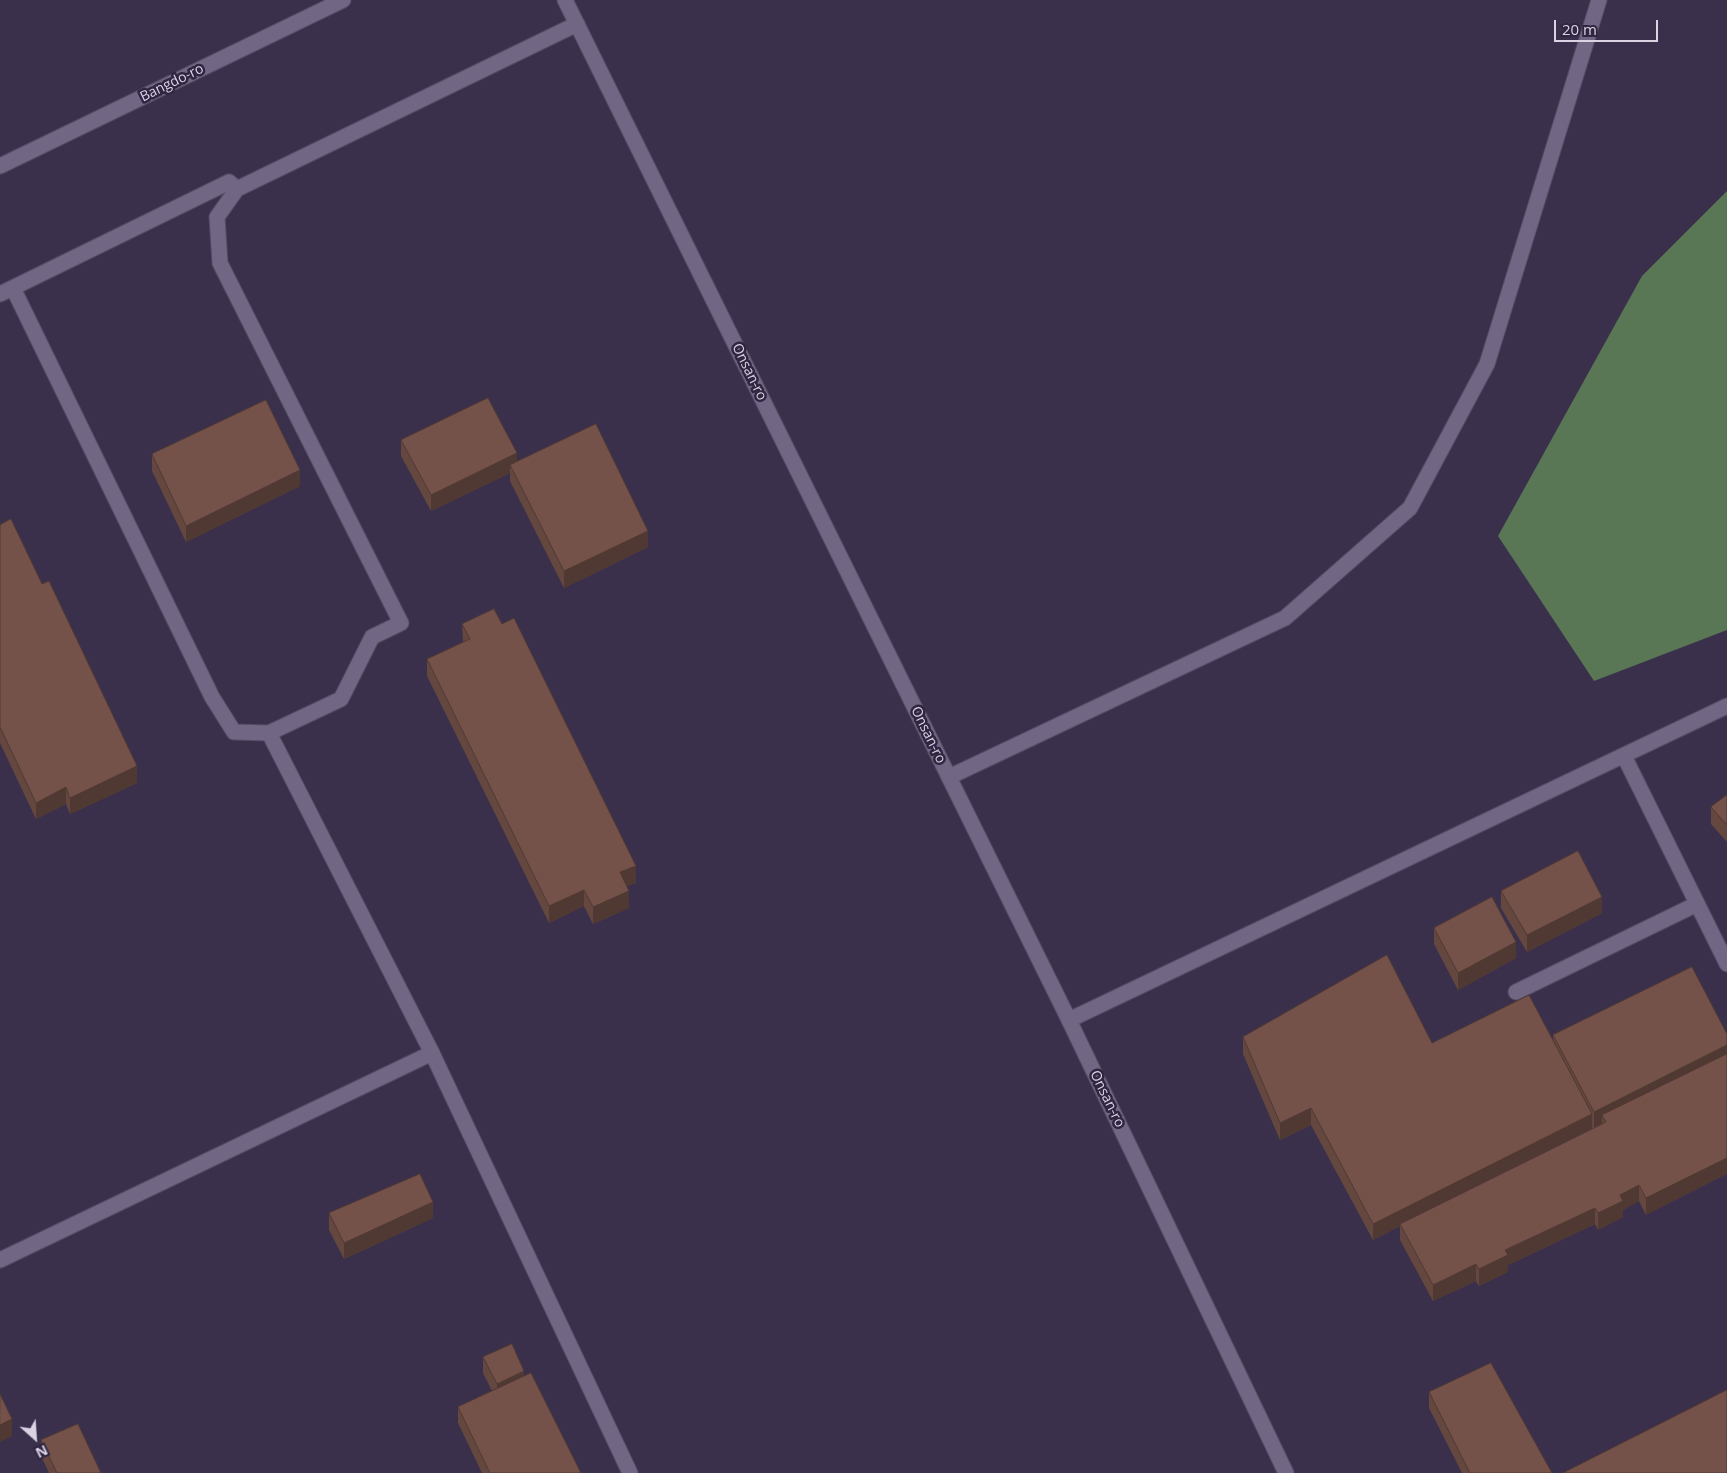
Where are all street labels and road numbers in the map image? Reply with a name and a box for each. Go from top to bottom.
street label: Bangdo-ro [137,60,207,106]
street label: Onsan-ro [728,341,770,403]
street label: Onsan-ro [907,704,949,766]
street label: Onsan-ro [1086,1068,1128,1130]

